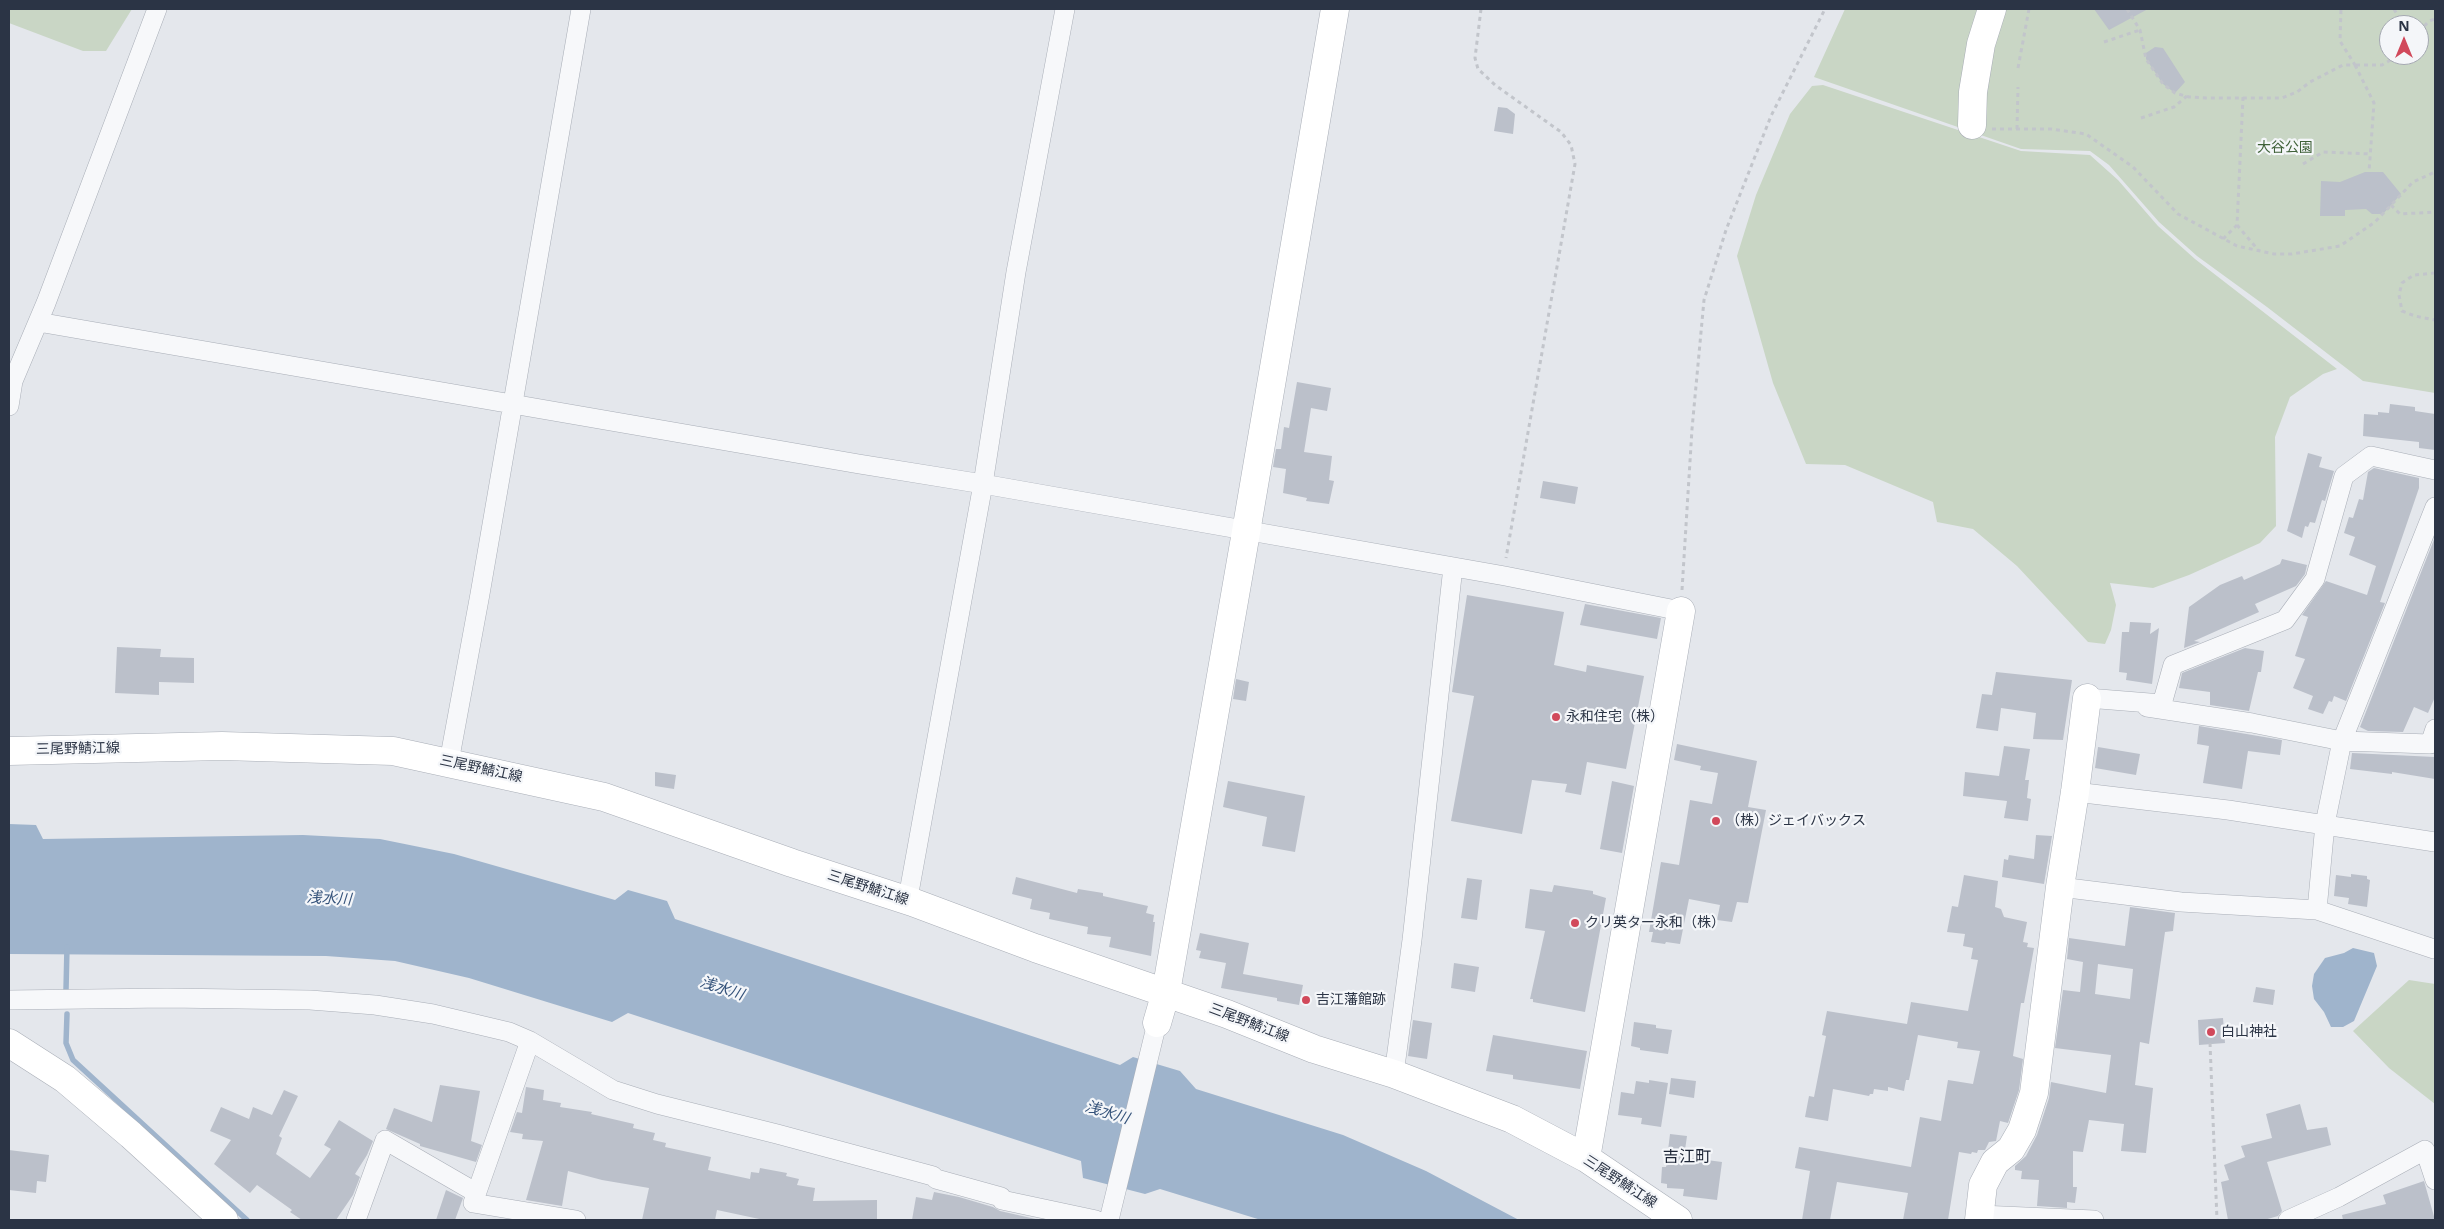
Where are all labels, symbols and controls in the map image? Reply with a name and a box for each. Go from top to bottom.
north arrow [2379,15,2429,65]
text: N [2398,16,2410,35]
park label: 大谷公園 [2257,140,2313,156]
place label: 永和住宅（株） [1566,709,1664,725]
marker: 永和住宅（株） [1550,711,1562,723]
street label: 三尾野鯖江線 [36,740,120,758]
street label: 三尾野鯖江線 [438,752,524,786]
place label: （株）ジェイバックス [1726,813,1866,829]
marker: （株）ジェイバックス [1710,815,1722,827]
street label: 三尾野鯖江線 [825,867,911,909]
water label: 浅水川 [306,889,352,909]
place label: クリ英ター永和（株） [1585,915,1725,931]
marker: クリ英ター永和（株） [1569,917,1581,929]
water label: 浅水川 [698,973,746,1005]
place label: 吉江藩館跡 [1316,992,1386,1008]
marker: 吉江藩館跡 [1300,994,1312,1006]
street label: 三尾野鯖江線 [1207,1000,1291,1046]
place label: 白山神社 [2221,1024,2277,1040]
marker: 白山神社 [2205,1026,2217,1038]
water label: 浅水川 [1083,1098,1131,1128]
district label: 吉江町 [1663,1147,1711,1167]
street label: 三尾野鯖江線 [1580,1152,1660,1212]

